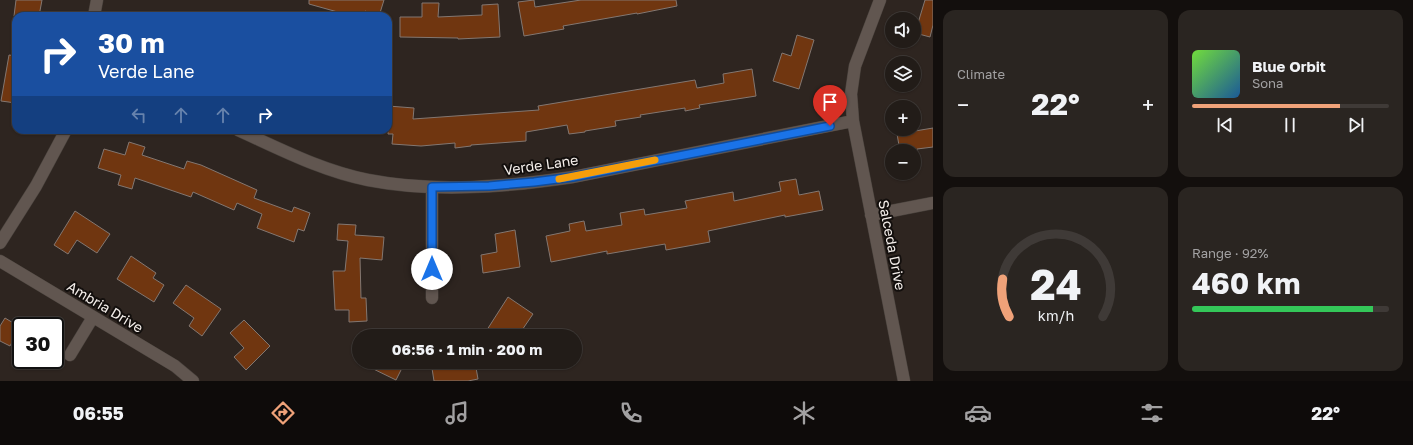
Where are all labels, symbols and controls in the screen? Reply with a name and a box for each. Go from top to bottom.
map controls [885,12,921,180]
button: sound [885,12,921,48]
text: 30 m [98,26,165,59]
icon: right [32,28,84,80]
button: layers [885,56,921,92]
text: Blue Orbit [1252,57,1326,75]
text: Verde Lane [98,60,194,82]
text: Climate [957,66,1005,82]
text: Sona [1252,75,1283,91]
pin [813,85,847,126]
text: 22° [1031,86,1080,122]
icon: arrive [819,91,841,113]
text: − [957,91,969,118]
text: + [1142,91,1154,118]
button: + [885,100,921,136]
icon: left [128,104,150,126]
icon: ahead [170,104,192,126]
icon: ahead [212,104,234,126]
icon: right [254,104,276,126]
icon: previous [1214,114,1236,136]
icon: pause [1279,114,1301,136]
icon: next [1345,114,1367,136]
button: − [885,144,921,180]
street label: Verde Lane [503,151,579,178]
street label: Salceda Drive [875,198,910,292]
text: Range · 92% [1192,245,1268,261]
position arrow [411,248,453,290]
text: 24 [1030,259,1081,309]
text: 460 km [1192,265,1300,301]
street label: Ambria Drive [64,277,146,336]
text: km/h [1037,306,1074,323]
speed limit sign: 30 [12,317,64,369]
text: 06:56 · 1 min · 200 m [392,340,542,358]
icon: directions [269,399,297,427]
icon: music [443,399,471,427]
icon: phone [617,399,645,427]
icon: climate [790,399,818,427]
icon: car [964,399,992,427]
icon: filters [1138,399,1166,427]
text: 06:55 [73,402,124,424]
text: 22° [1311,402,1340,424]

